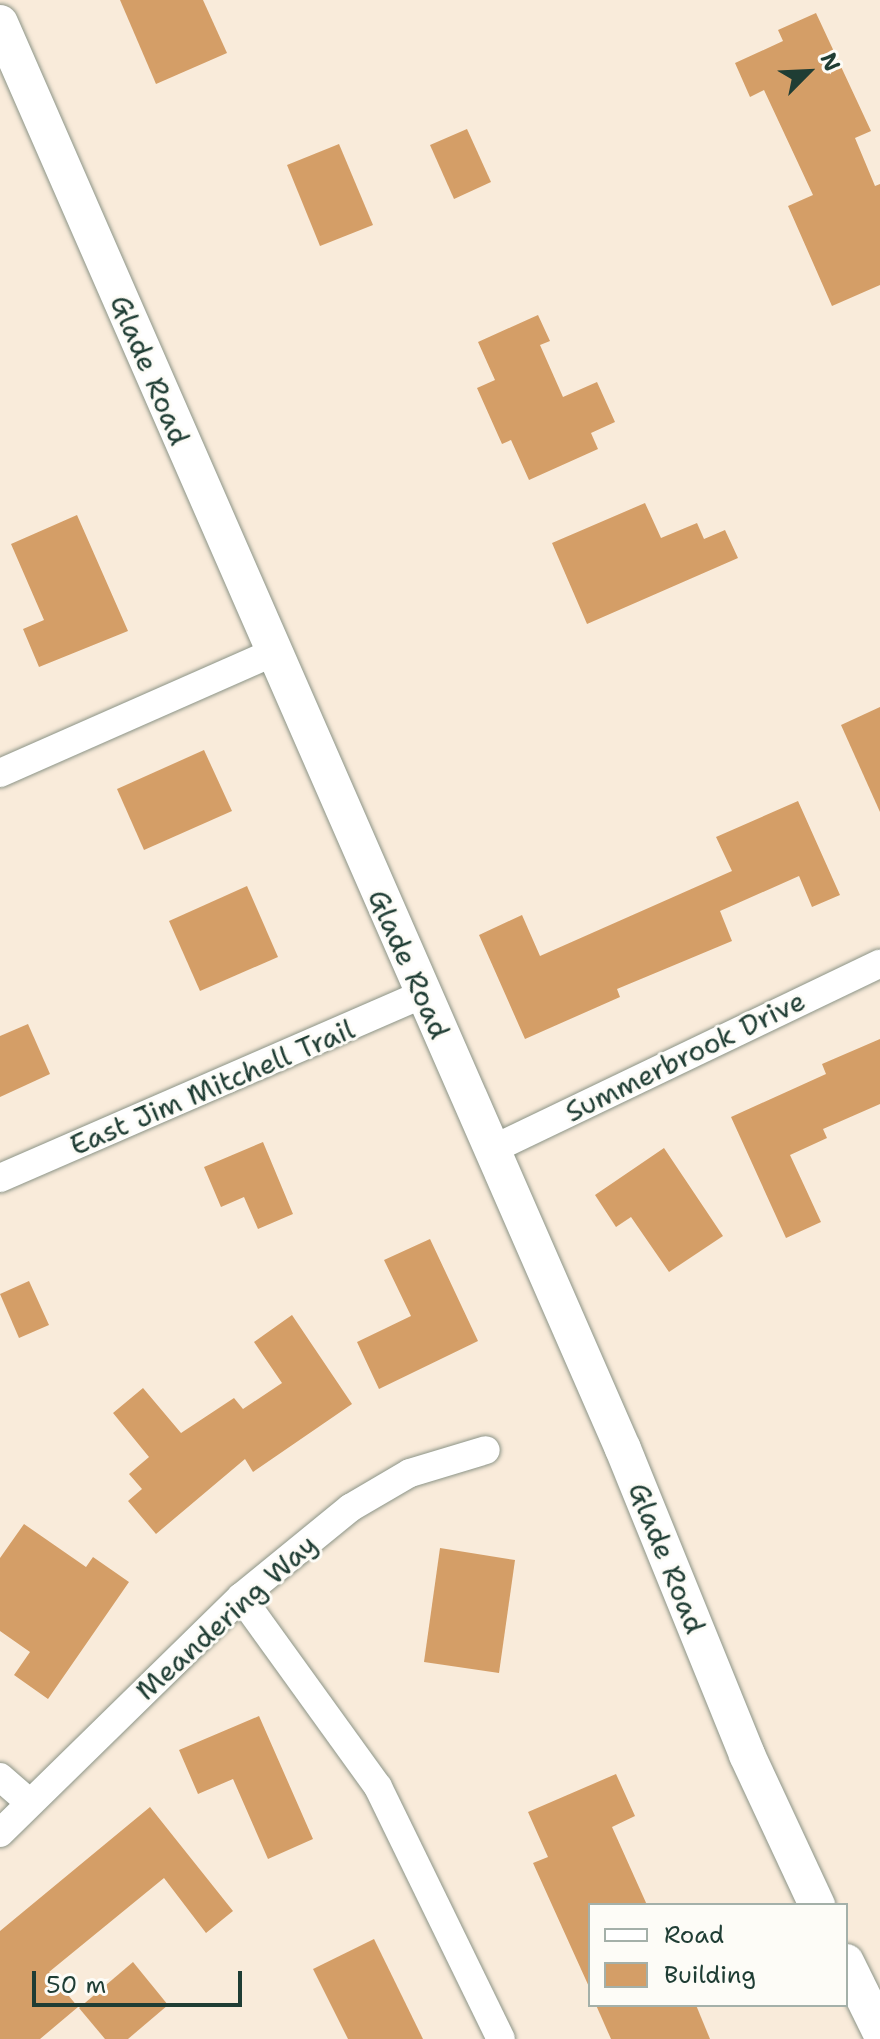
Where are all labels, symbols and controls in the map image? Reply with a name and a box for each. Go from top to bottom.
north arrow [768,32,848,112]
text: N [814,48,847,76]
street label: Glade Road [103,290,197,450]
street label: Glade Road [361,884,457,1044]
street label: Summerbrook Drive [560,983,810,1129]
street label: East Jim Mitchell Trail [65,1012,359,1162]
street label: Glade Road [621,1478,713,1638]
street label: Meandering Way [129,1527,323,1707]
legend [588,1903,848,2007]
text: Road [664,1919,724,1951]
scale bar [36,1955,246,2005]
text: Building [664,1959,756,1991]
text: 50 m [46,1969,106,2001]

